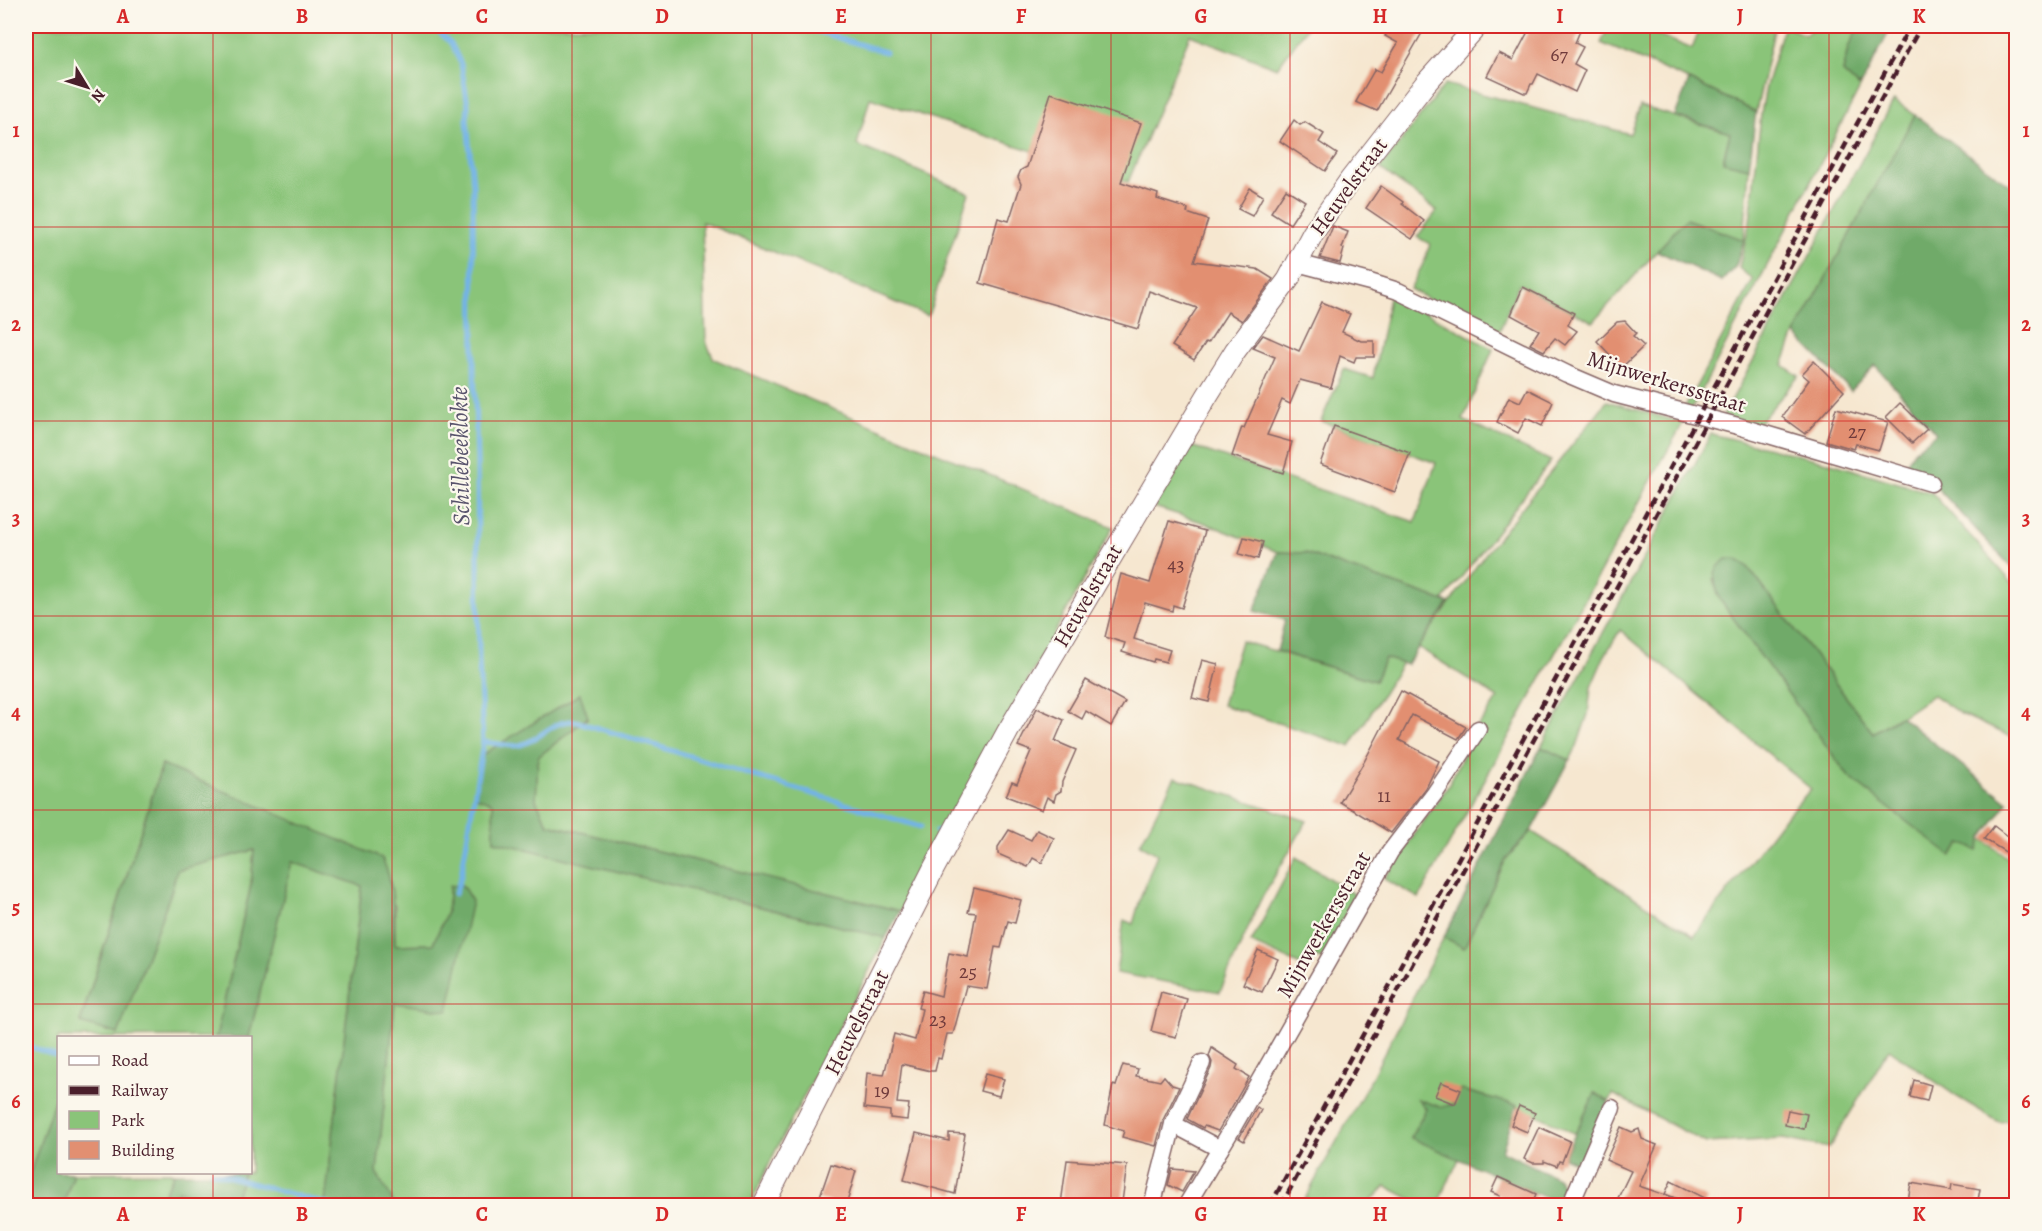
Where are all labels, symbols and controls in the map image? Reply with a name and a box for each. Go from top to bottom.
text: A [116,3,130,30]
text: B [296,3,308,30]
text: C [476,3,488,30]
text: D [655,3,669,30]
text: E [835,3,847,30]
text: F [1016,3,1027,30]
text: G [1194,3,1208,30]
text: H [1373,3,1388,30]
text: I [1556,3,1564,30]
text: J [1737,3,1744,30]
text: K [1912,3,1926,30]
house number: 67 [1550,41,1568,68]
north arrow [57,57,117,117]
text: N [86,84,110,107]
text: 1 [12,117,20,144]
text: 1 [2022,117,2030,144]
street label: Heuvelstraat [1303,131,1395,242]
text: 2 [11,311,21,338]
text: 2 [2021,311,2031,338]
street label: Mijnwerkersstraat [1583,344,1750,420]
water label: Schillebeeklokte [443,386,477,526]
house number: 27 [1848,418,1867,445]
text: 3 [12,505,20,532]
text: 3 [2022,505,2030,532]
street label: Heuvelstraat [1046,538,1130,653]
house number: 43 [1167,551,1185,578]
text: 4 [11,699,21,726]
text: 4 [2021,699,2031,726]
house number: 11 [1377,782,1391,809]
street label: Mijnwerkersstraat [1270,846,1378,1003]
text: 5 [12,894,20,921]
text: 5 [2022,894,2030,921]
house number: 25 [959,958,977,985]
street label: Heuvelstraat [817,965,896,1080]
house number: 23 [929,1006,947,1033]
legend [57,1036,252,1174]
text: Road [111,1048,149,1072]
house number: 19 [874,1077,890,1104]
text: Railway [111,1078,169,1102]
text: 6 [11,1088,21,1115]
text: 6 [2021,1088,2031,1115]
text: Park [111,1108,145,1132]
text: Building [111,1138,175,1162]
text: A [116,1201,130,1228]
text: B [296,1201,308,1228]
text: C [476,1201,488,1228]
text: D [655,1201,669,1228]
text: E [835,1201,847,1228]
text: F [1016,1201,1027,1228]
text: G [1194,1201,1208,1228]
text: H [1373,1201,1388,1228]
text: I [1556,1201,1564,1228]
text: J [1737,1201,1744,1228]
text: K [1912,1201,1926,1228]

